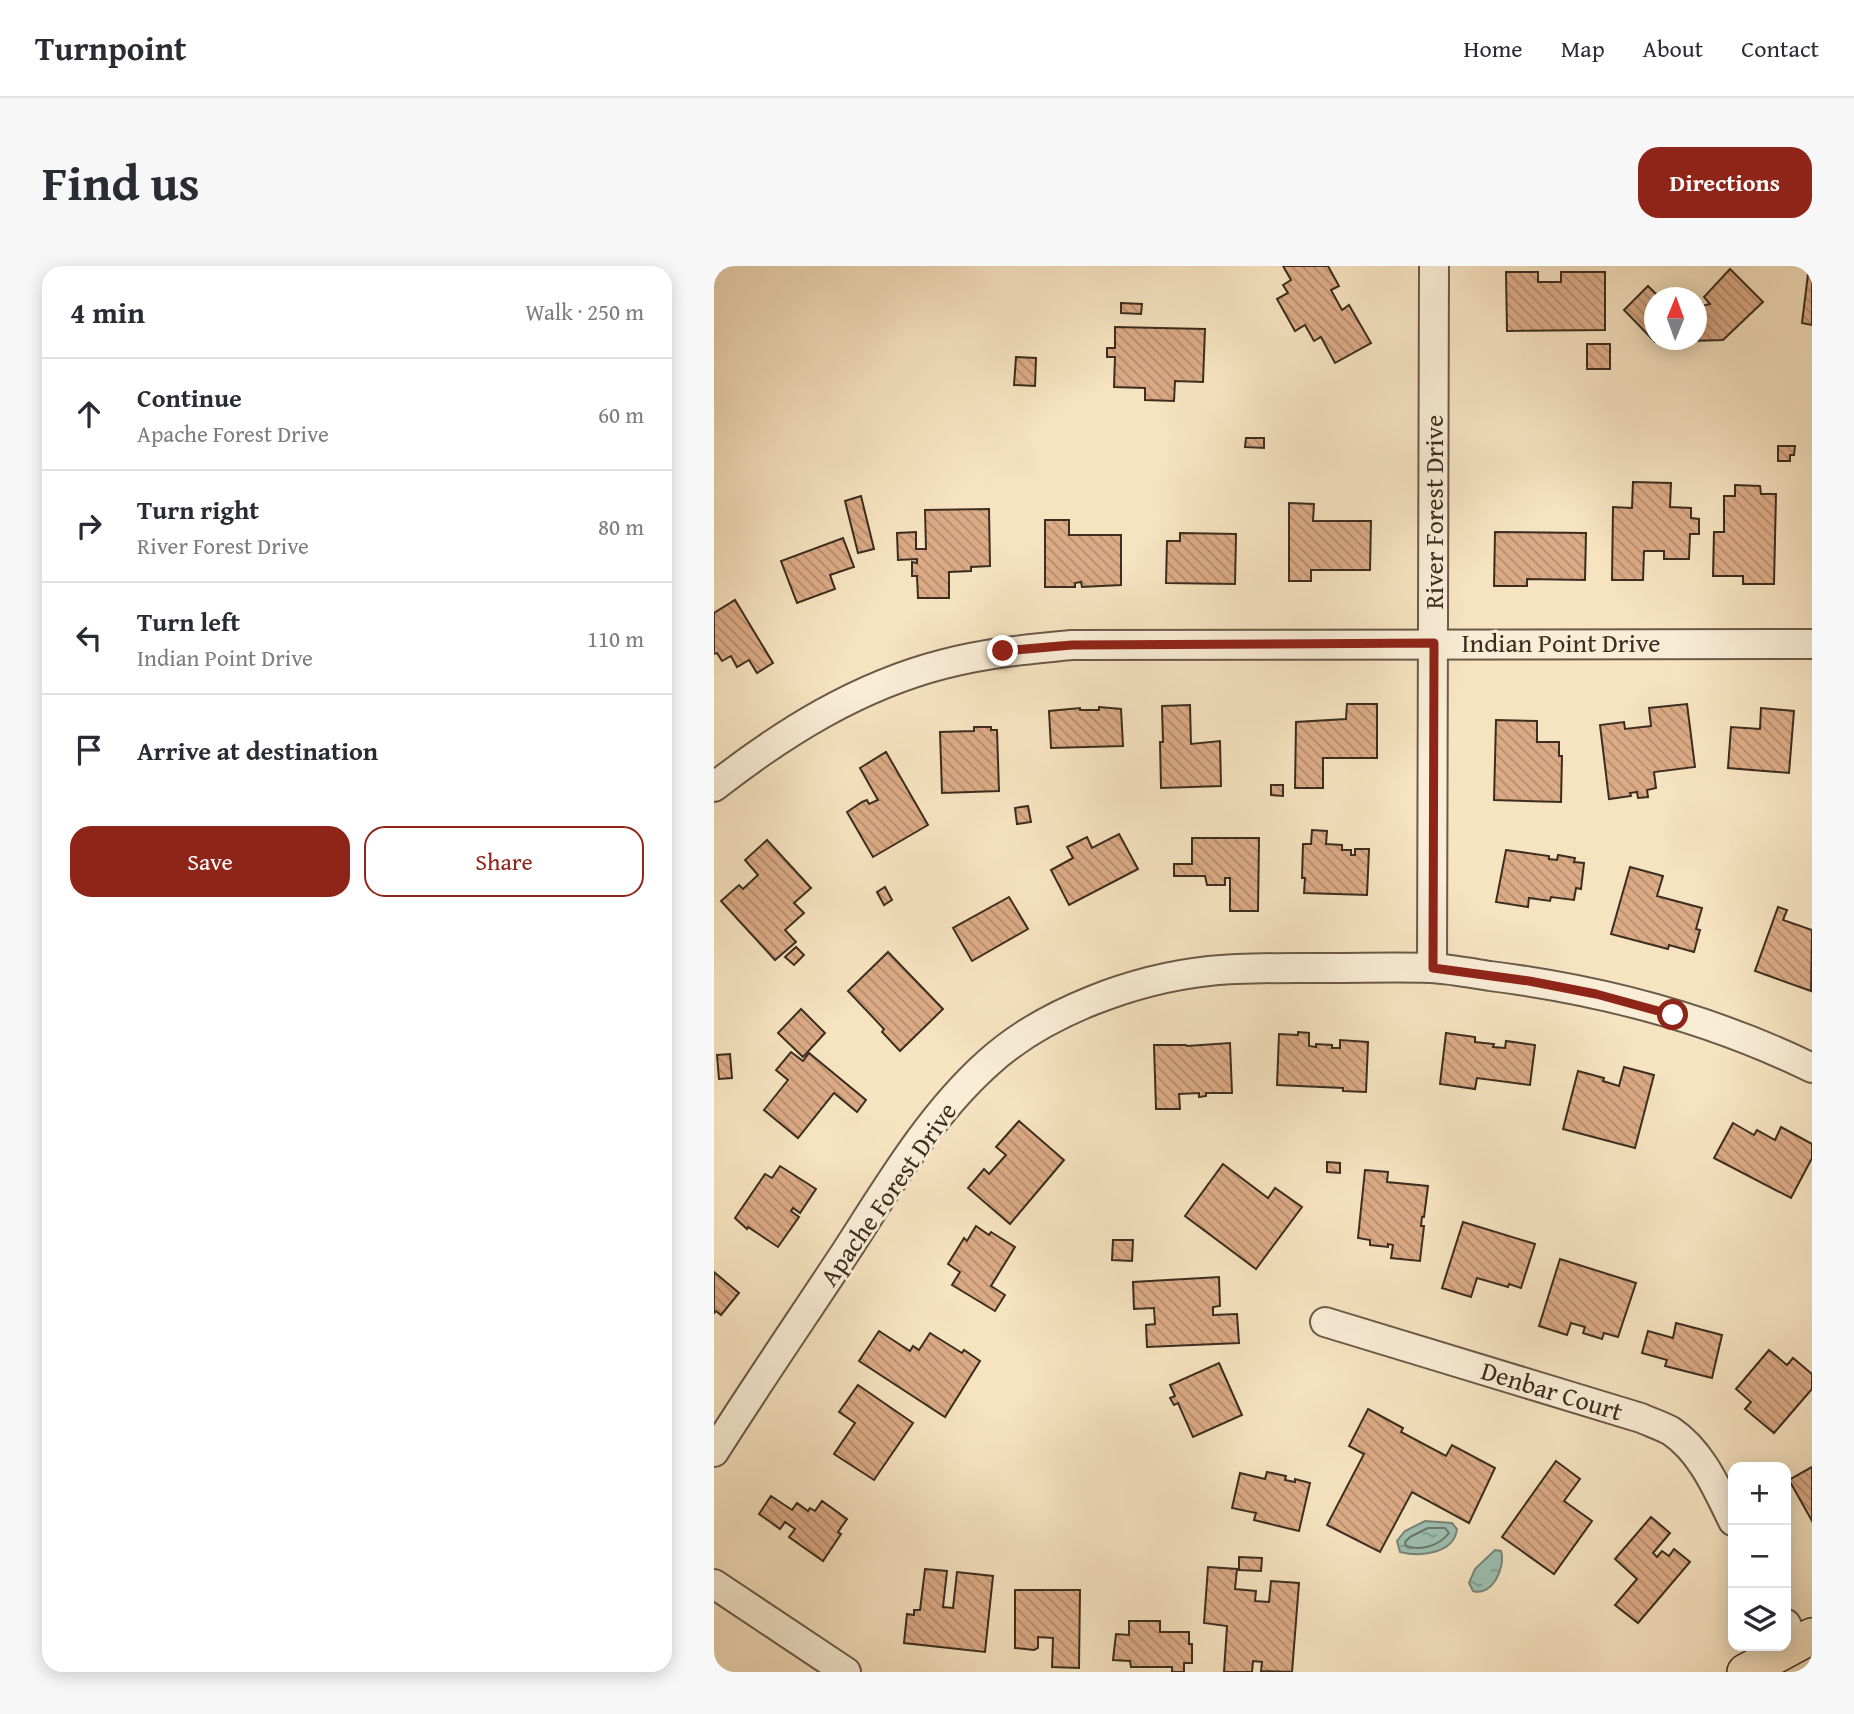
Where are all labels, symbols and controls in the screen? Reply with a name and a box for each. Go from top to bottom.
text: Turnpoint [35,24,187,72]
text: Home [1464,31,1523,66]
text: Map [1561,31,1605,66]
text: About [1643,31,1703,66]
text: Contact [1741,31,1819,66]
text: Find us [42,146,200,218]
button: Directions [1638,147,1812,218]
north arrow [1644,287,1707,350]
text: 4 min [70,290,145,334]
text: Walk · 250 m [525,295,644,328]
text: Continue [137,378,242,417]
icon: ahead [70,395,108,433]
text: 60 m [598,398,644,431]
street label: River Forest Drive [1414,415,1453,609]
text: Apache Forest Drive [137,417,329,450]
text: Turn right [137,490,259,529]
icon: right [70,507,108,545]
text: 80 m [598,510,644,543]
text: River Forest Drive [137,529,309,562]
text: Turn left [137,602,240,641]
icon: left [70,619,108,657]
text: 110 m [587,622,644,655]
street label: Indian Point Drive [1462,623,1660,662]
route end [987,635,1018,666]
text: Indian Point Drive [137,641,313,674]
icon: arrive [70,731,108,769]
text: Arrive at destination [137,731,378,770]
button: Save [70,826,350,897]
button: Share [364,826,644,897]
route start [1657,999,1688,1030]
street label: Apache Forest Drive [809,1094,966,1294]
street label: Denbar Court [1477,1351,1628,1431]
map controls [1728,1462,1791,1651]
button: + [1728,1462,1791,1525]
button: − [1728,1525,1791,1588]
button: layers [1728,1588,1791,1651]

